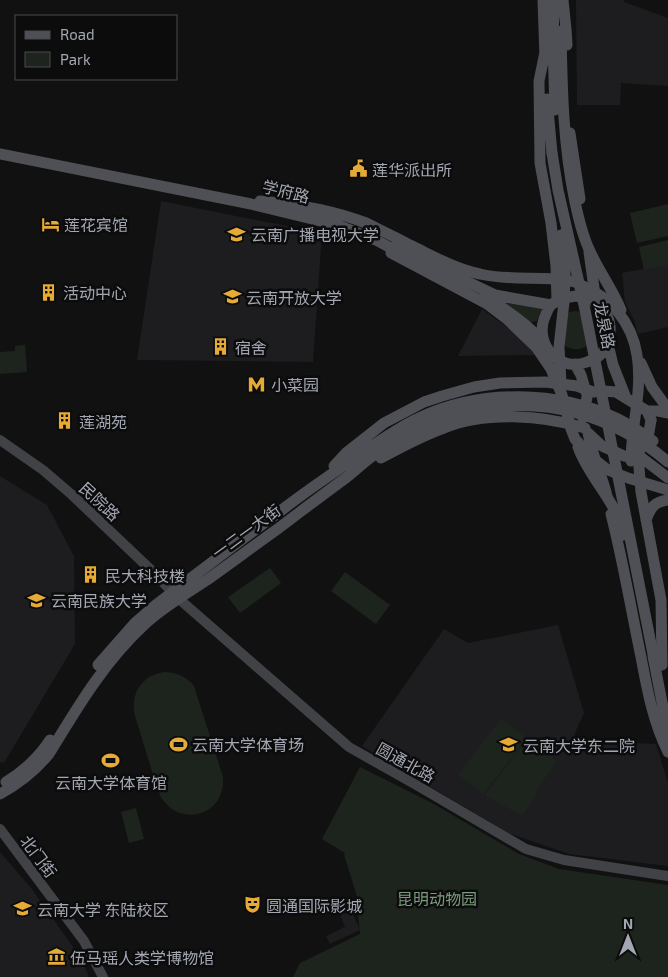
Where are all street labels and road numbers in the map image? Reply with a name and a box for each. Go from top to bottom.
street label: 学府路 [260,176,312,206]
street label: 龙泉路 [591,300,619,350]
street label: 民院路 [76,478,124,524]
street label: 一二一大街 [208,500,284,562]
street label: 圆通北路 [373,738,439,786]
street label: 北门街 [17,831,61,881]

